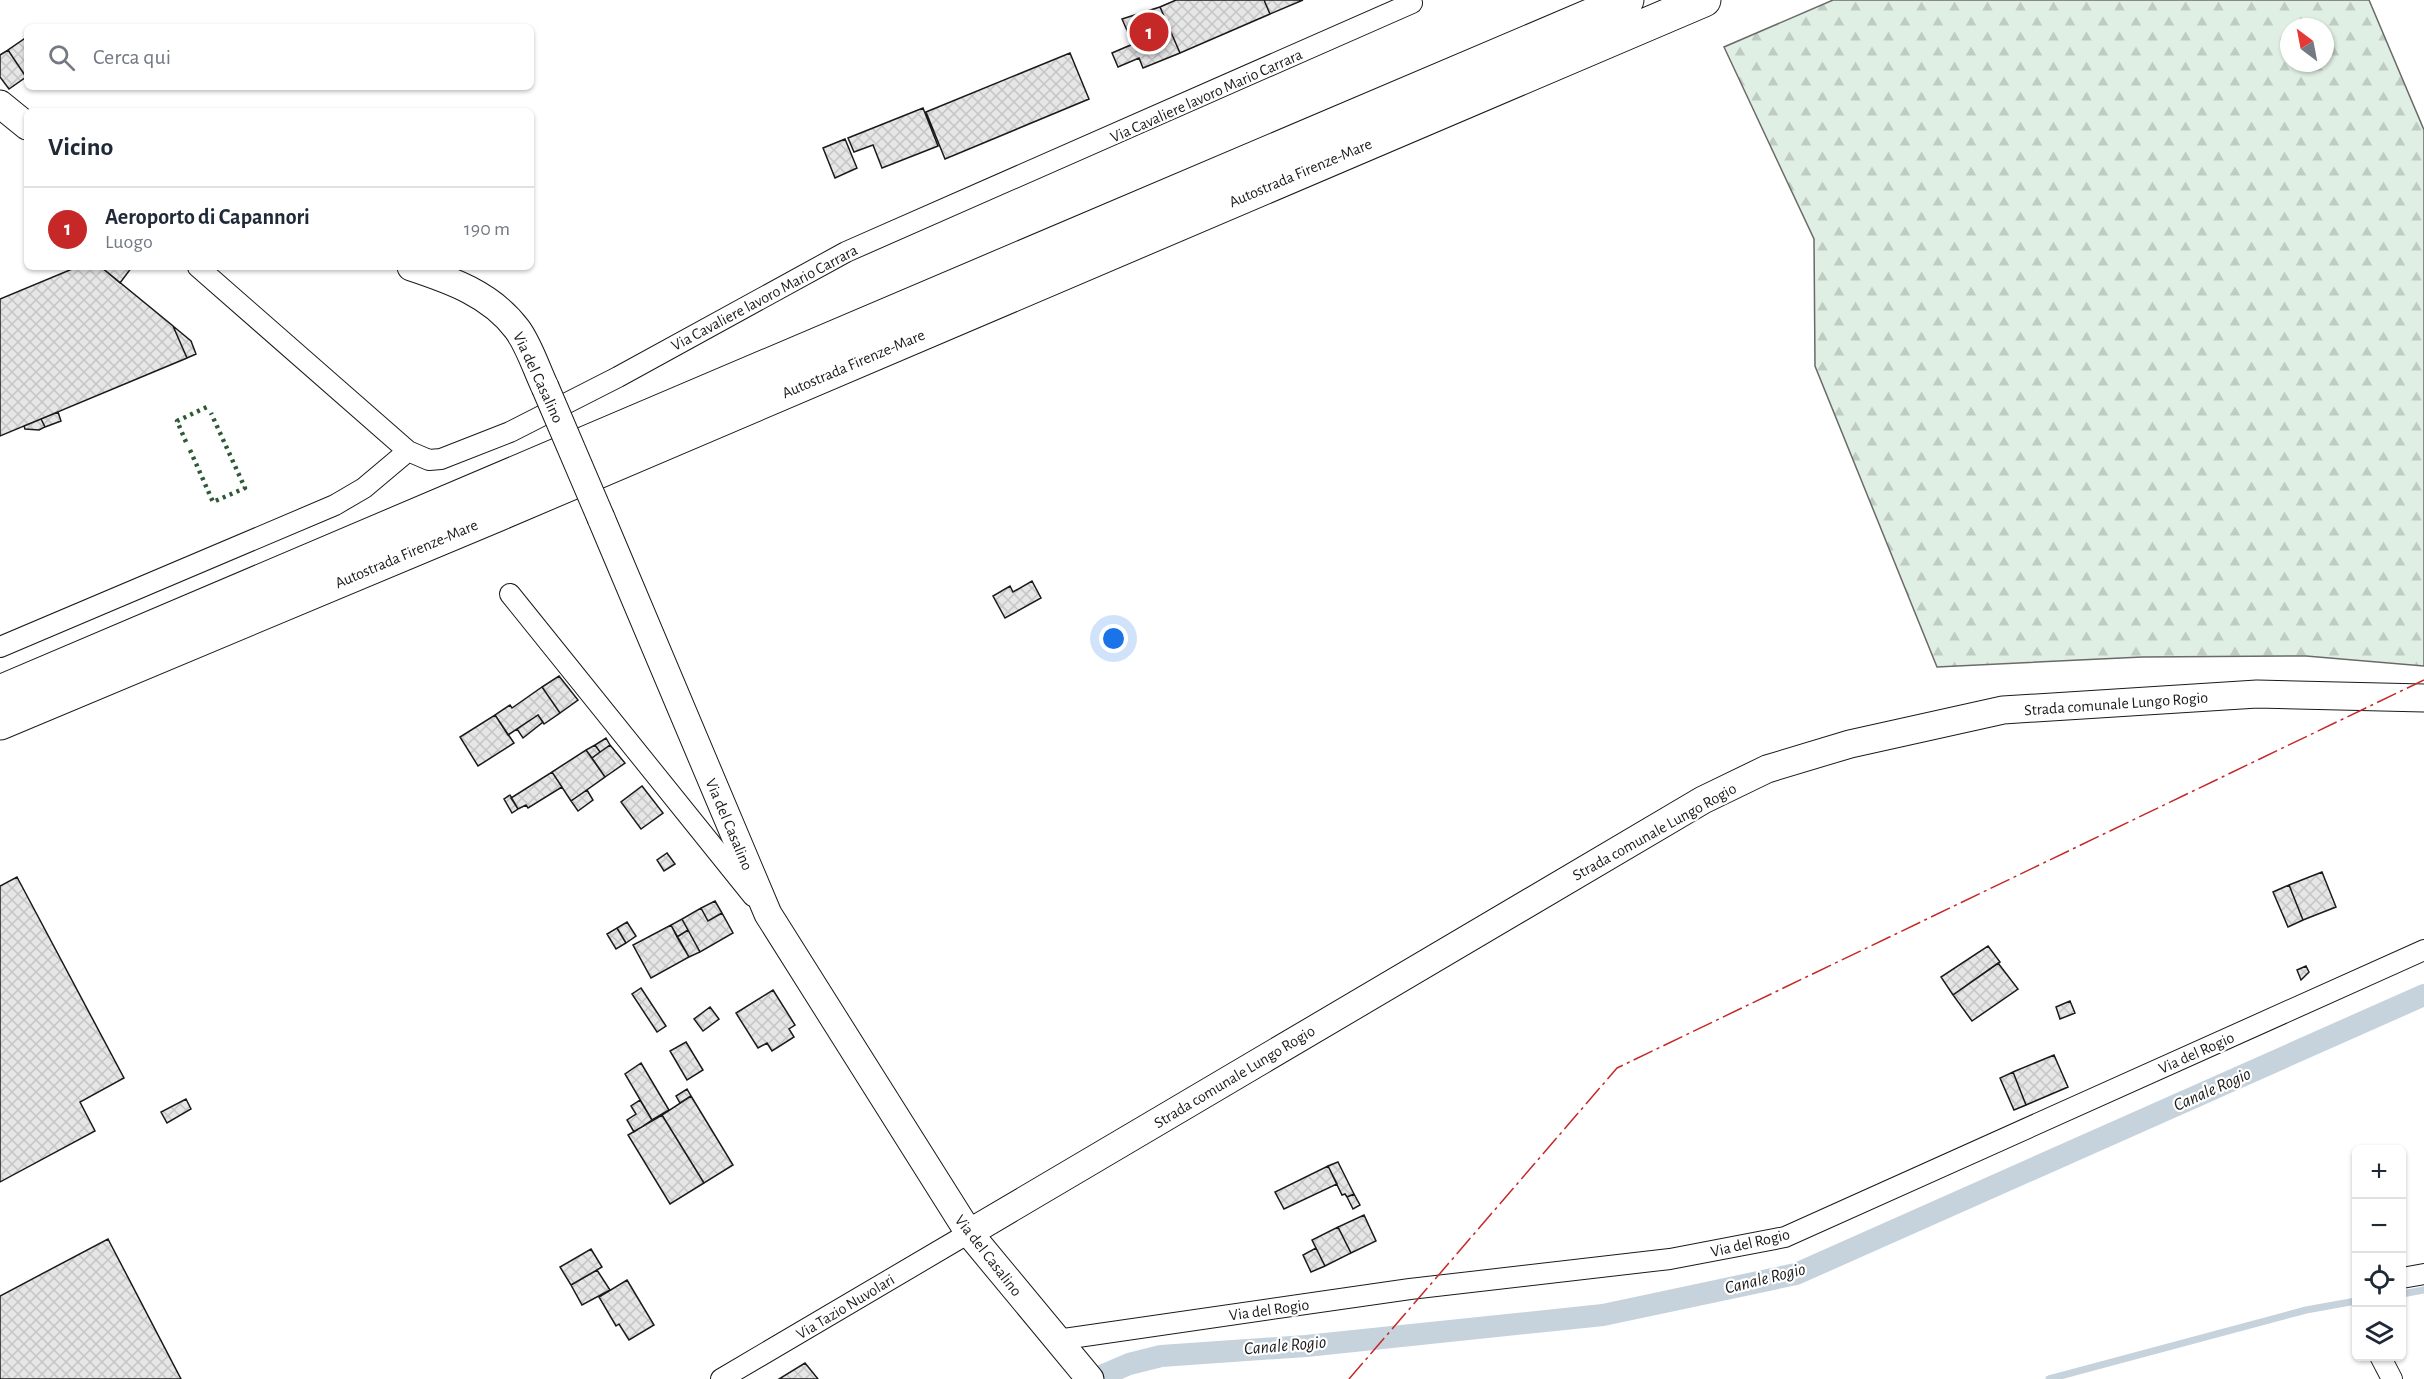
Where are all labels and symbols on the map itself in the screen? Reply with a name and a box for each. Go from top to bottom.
pin: 1 [1130,9,1168,54]
north arrow [2280,18,2334,72]
street label: Via Cavaliere lavoro Mario Carrara [1108,46,1305,146]
street label: Autostrada Firenze-Mare [1227,136,1374,210]
street label: Via Cavaliere lavoro Mario Carrara [669,242,860,354]
street label: Autostrada Firenze-Mare [780,327,927,401]
street label: Via del Casalino [510,330,566,425]
street label: Autostrada Firenze-Mare [333,517,480,591]
your location [1099,624,1128,653]
street label: Strada comunale Lungo Rogio [2023,690,2209,718]
street label: Via del Casalino [703,776,756,873]
street label: Strada comunale Lungo Rogio [1570,780,1739,884]
street label: Strada comunale Lungo Rogio [1151,1022,1318,1131]
street label: Via del Rogio [2156,1029,2237,1077]
water label: Canale Rogio [2171,1065,2254,1115]
street label: Via del Casalino [952,1212,1025,1299]
street label: Via del Rogio [1709,1226,1792,1260]
water label: Canale Rogio [1723,1260,1807,1298]
street label: Via Tazio Nuvolari [794,1271,897,1342]
street label: Via del Rogio [1228,1296,1310,1324]
water label: Canale Rogio [1243,1333,1327,1359]

